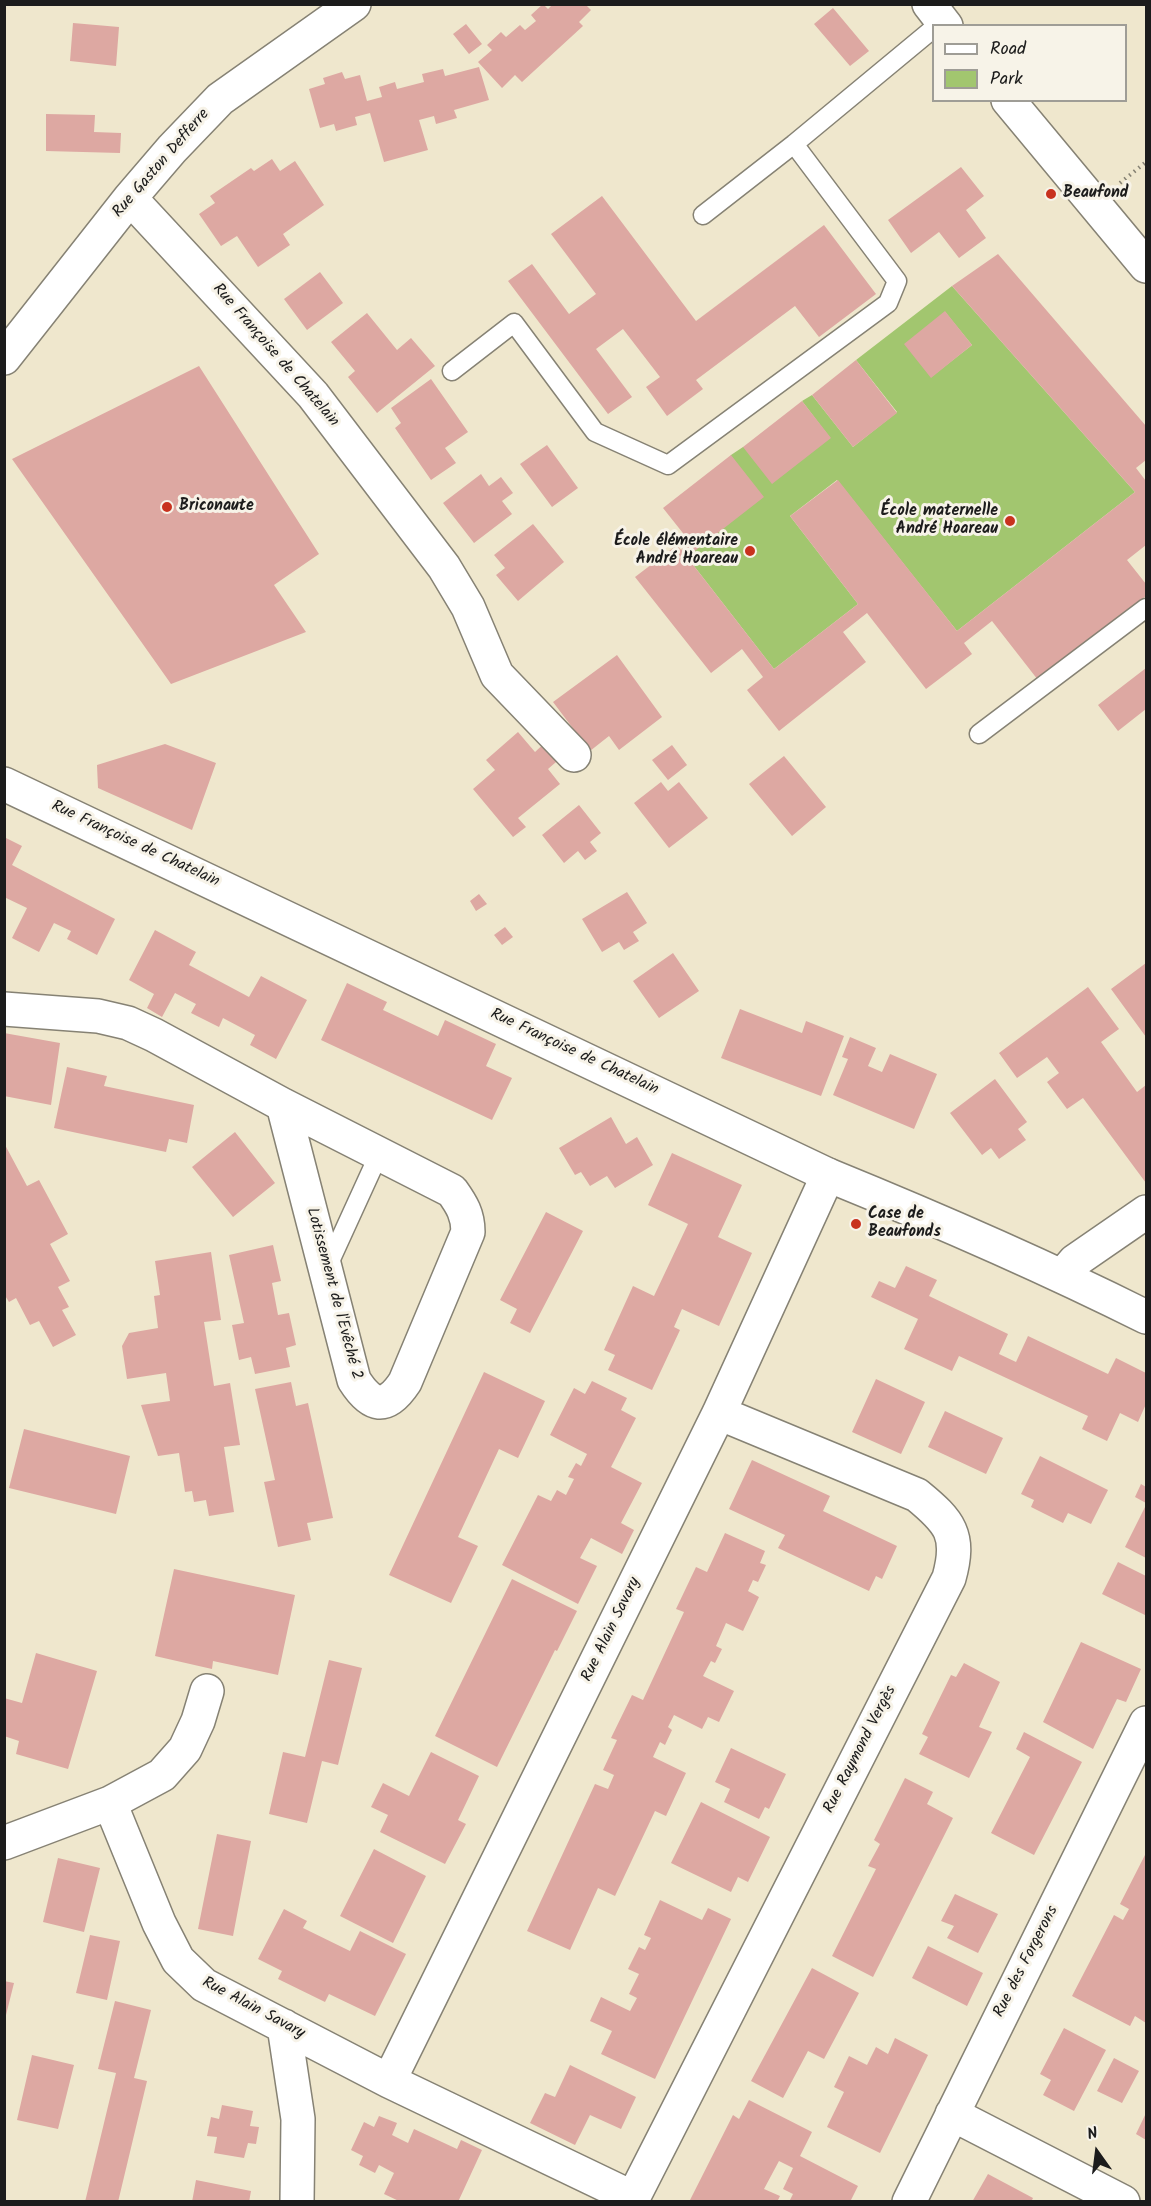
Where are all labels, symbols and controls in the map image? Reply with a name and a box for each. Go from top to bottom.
legend [932,24,1127,102]
text: Road [990,35,1026,64]
text: Park [990,65,1023,94]
street label: Rue Gaston Defferre [110,106,214,222]
place label: Beaufond [1063,184,1128,204]
marker: Beaufond [1044,187,1058,201]
street label: Rue Françoise de Chatelain [208,280,342,432]
place label: Briconaute [179,497,254,517]
marker: Briconaute [160,500,174,514]
place label: École maternelle André Hoareau [881,502,998,540]
marker: École maternelle André Hoareau [1003,514,1017,528]
place label: École élémentaire André Hoareau [614,532,738,570]
marker: École élémentaire André Hoareau [743,544,757,558]
street label: Rue Françoise de Chatelain [48,798,222,892]
street label: Rue Françoise de Chatelain [487,1006,661,1100]
place label: Case de Beaufonds [868,1205,941,1243]
street label: Lotissement de l'Evêché 2 [301,1206,365,1382]
marker: Case de Beaufonds [849,1217,863,1231]
street label: Rue Alain Savary [578,1575,646,1685]
street label: Rue Raymond Vergès [821,1683,901,1817]
street label: Rue des Forgerons [991,1903,1063,2021]
street label: Rue Alain Savary [198,1974,308,2044]
text: N [1085,2121,1100,2147]
north arrow [1067,2122,1127,2182]

